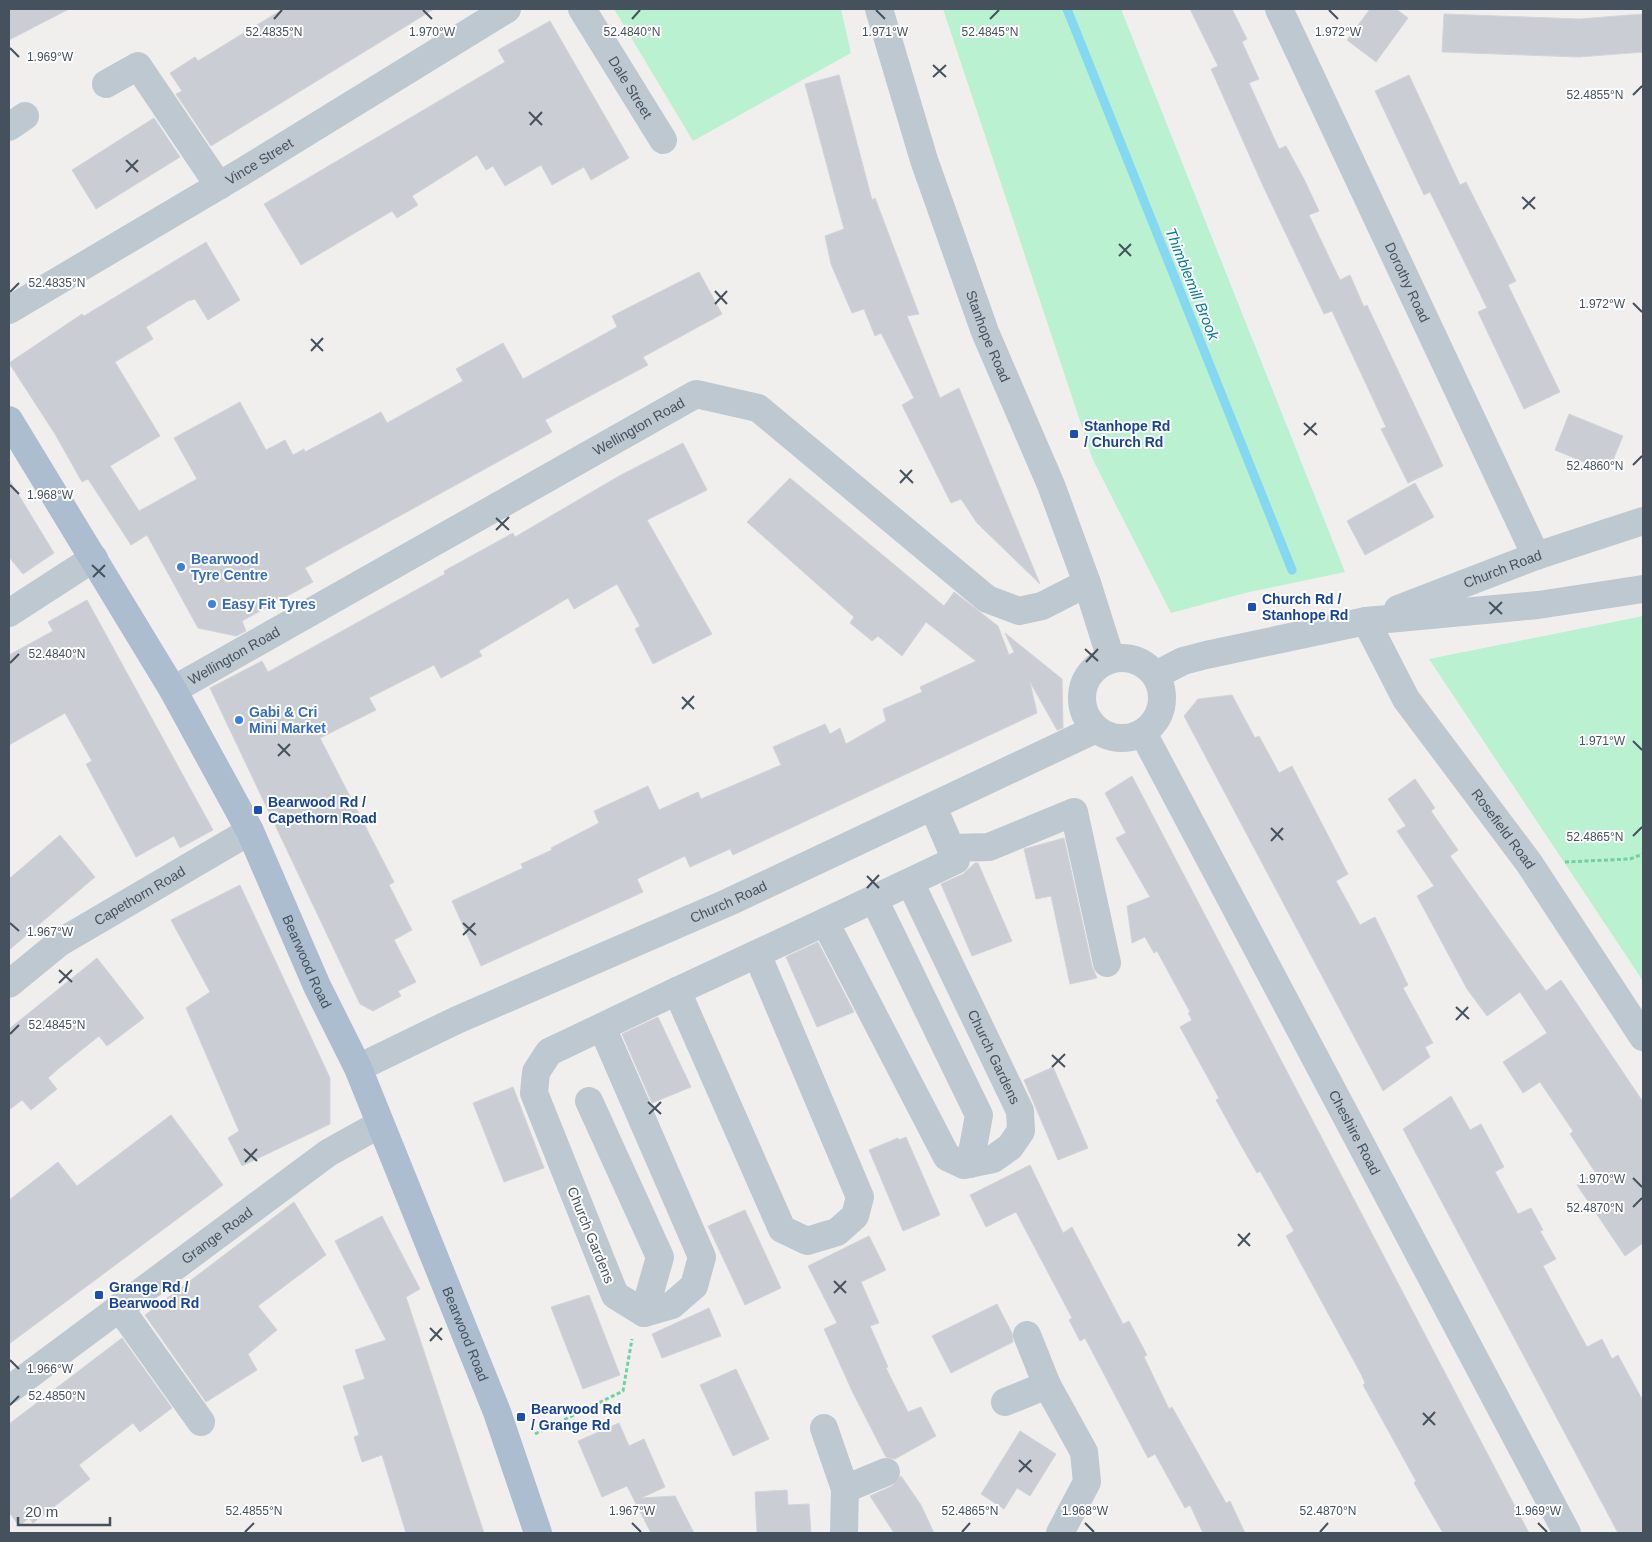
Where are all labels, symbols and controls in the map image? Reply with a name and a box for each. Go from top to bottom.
text: 52.4835°N [246,25,302,39]
text: 1.970°W [409,25,456,39]
text: 52.4840°N [604,25,660,39]
text: 1.971°W [862,25,909,39]
text: 52.4845°N [962,25,1018,39]
text: 1.972°W [1315,25,1362,39]
text: 1.969°W [27,50,74,64]
street label: Dale Street [605,53,656,121]
text: 52.4855°N [1567,88,1623,102]
street label: Vince Street [223,135,296,188]
water label: Thimblemill Brook [1162,225,1223,344]
street label: Dorothy Road [1382,240,1433,325]
text: 52.4835°N [29,276,85,290]
street label: Stanhope Road [963,288,1014,384]
text: 1.972°W [1579,297,1626,311]
street label: Wellington Road [590,394,687,459]
place label: Stanhope Rd / Church Rd [1084,418,1170,450]
marker: Stanhope Rd / Church Rd [1068,428,1080,440]
text: 52.4860°N [1567,459,1623,473]
text: 1.968°W [27,488,74,502]
street label: Church Road [1461,547,1544,591]
place label: Bearwood Tyre Centre [191,551,268,583]
marker: Bearwood Tyre Centre [175,561,187,573]
place label: Church Rd / Stanhope Rd [1262,591,1348,623]
place label: Easy Fit Tyres [222,596,316,612]
marker: Easy Fit Tyres [206,598,218,610]
marker: Church Rd / Stanhope Rd [1246,601,1258,613]
street label: Wellington Road [185,623,283,688]
text: 52.4840°N [29,647,85,661]
place label: Gabi & Cri Mini Market [249,704,326,736]
marker: Gabi & Cri Mini Market [233,714,245,726]
text: 1.971°W [1579,734,1626,748]
street label: Rosefield Road [1468,786,1539,872]
place label: Bearwood Rd / Capethorn Road [268,794,377,826]
marker: Bearwood Rd / Capethorn Road [252,804,264,816]
text: 52.4865°N [1567,830,1623,844]
street label: Capethorn Road [91,863,188,929]
street label: Church Road [687,877,769,926]
street label: Bearwood Road [279,912,335,1011]
text: 1.967°W [27,925,74,939]
street label: Church Gardens [965,1007,1023,1107]
text: 52.4845°N [29,1018,85,1032]
street label: Cheshire Road [1326,1087,1384,1177]
text: 1.970°W [1579,1172,1626,1186]
street label: Church Gardens [564,1184,618,1286]
text: 52.4870°N [1567,1201,1623,1215]
street label: Grange Road [178,1204,255,1267]
place label: Grange Rd / Bearwood Rd [109,1279,199,1311]
street label: Bearwood Road [439,1284,492,1384]
marker: Grange Rd / Bearwood Rd [93,1289,105,1301]
text: 1.966°W [27,1362,74,1376]
text: 52.4850°N [29,1389,85,1403]
place label: Bearwood Rd / Grange Rd [531,1401,621,1433]
marker: Bearwood Rd / Grange Rd [515,1411,527,1423]
scale bar [18,1494,110,1526]
text: 20 m [25,1503,58,1520]
text: 52.4855°N [226,1504,282,1518]
text: 1.967°W [609,1504,656,1518]
text: 52.4865°N [942,1504,998,1518]
text: 1.968°W [1062,1504,1109,1518]
text: 52.4870°N [1300,1504,1356,1518]
text: 1.969°W [1515,1504,1562,1518]

